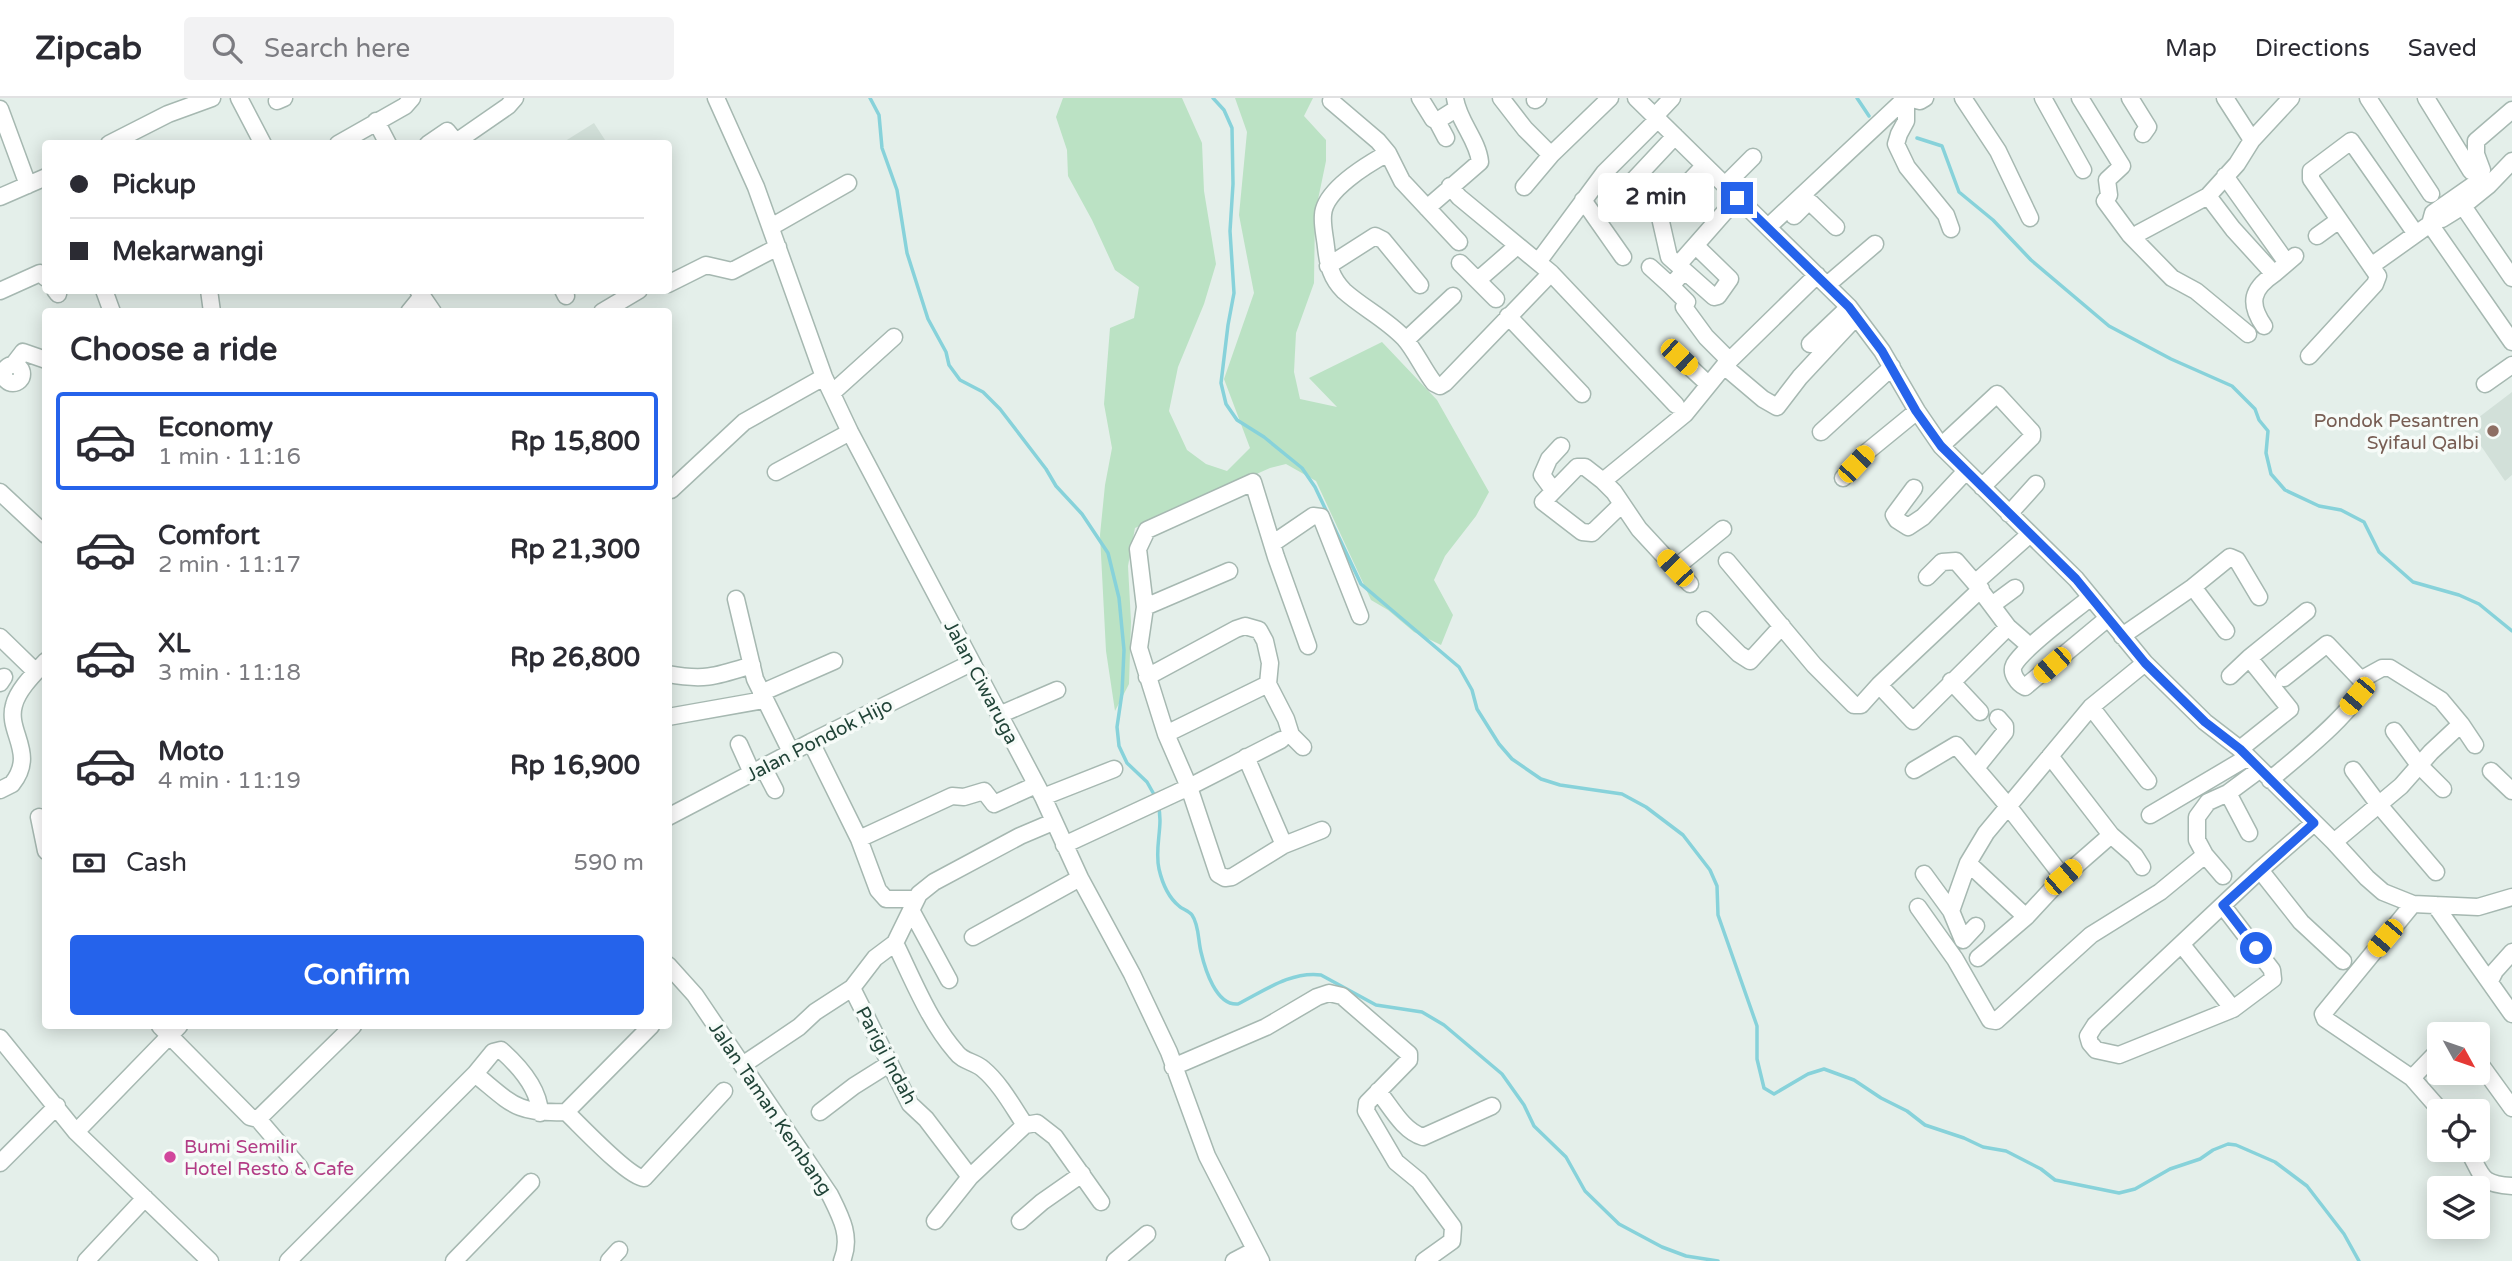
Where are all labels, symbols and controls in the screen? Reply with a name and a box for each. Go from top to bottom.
search box [184,17,674,80]
text: Zipcab [35,29,142,68]
icon: search [208,29,246,67]
text: Search here [264,33,410,64]
text: Map [2165,34,2217,63]
text: Directions [2255,34,2370,63]
text: Saved [2408,34,2477,63]
text: Pickup [112,169,196,200]
callout: 2 min [1597,174,1712,222]
route end [1721,182,1753,214]
text: 2 min [1625,183,1687,211]
text: Mekarwangi [112,236,264,267]
text: Choose a ride [70,331,277,369]
car [1657,335,1702,379]
icon: car [74,410,137,473]
place label: Pondok Pesantren Syifaul Qalbi [2314,410,2479,454]
text: Economy [158,412,273,443]
marker: Pondok Pesantren Syifaul Qalbi [2485,423,2501,439]
text: Rp 15,800 [510,426,640,457]
car [1834,441,1879,487]
text: 1 min · 11:16 [158,443,301,471]
icon: car [74,518,137,581]
text: Comfort [158,520,260,551]
text: Rp 21,300 [510,534,640,565]
car [1653,546,1698,590]
text: 2 min · 11:17 [158,551,301,579]
street label: Jalan Ciwaruga [939,617,1023,748]
icon: car [74,626,137,689]
text: XL [158,628,190,659]
text: Rp 26,800 [510,642,640,673]
car [2030,643,2075,687]
text: 3 min · 11:18 [158,659,301,687]
car [2336,673,2379,719]
street label: Jalan Pondok Hijo [743,694,896,786]
icon: car [74,734,137,797]
text: Moto [158,736,224,767]
text: Rp 16,900 [510,750,640,781]
text: 4 min · 11:19 [158,767,301,795]
icon: cash [70,844,108,882]
text: Cash [126,847,187,878]
text: 590 m [574,849,644,877]
car [2041,855,2086,899]
car [2364,915,2407,961]
route start [2240,932,2272,964]
button: Confirm [70,935,644,1015]
street label: Parigi Indah [851,1003,921,1108]
street label: Jalan Taman Kembang [704,1018,836,1199]
north arrow [2427,1022,2490,1085]
map controls [2427,1022,2490,1239]
button: locate [2427,1099,2490,1162]
place label: Bumi Semilir Hotel Resto & Cafe [184,1136,354,1180]
marker: Bumi Semilir Hotel Resto & Cafe [162,1149,178,1165]
button: layers [2427,1176,2490,1239]

